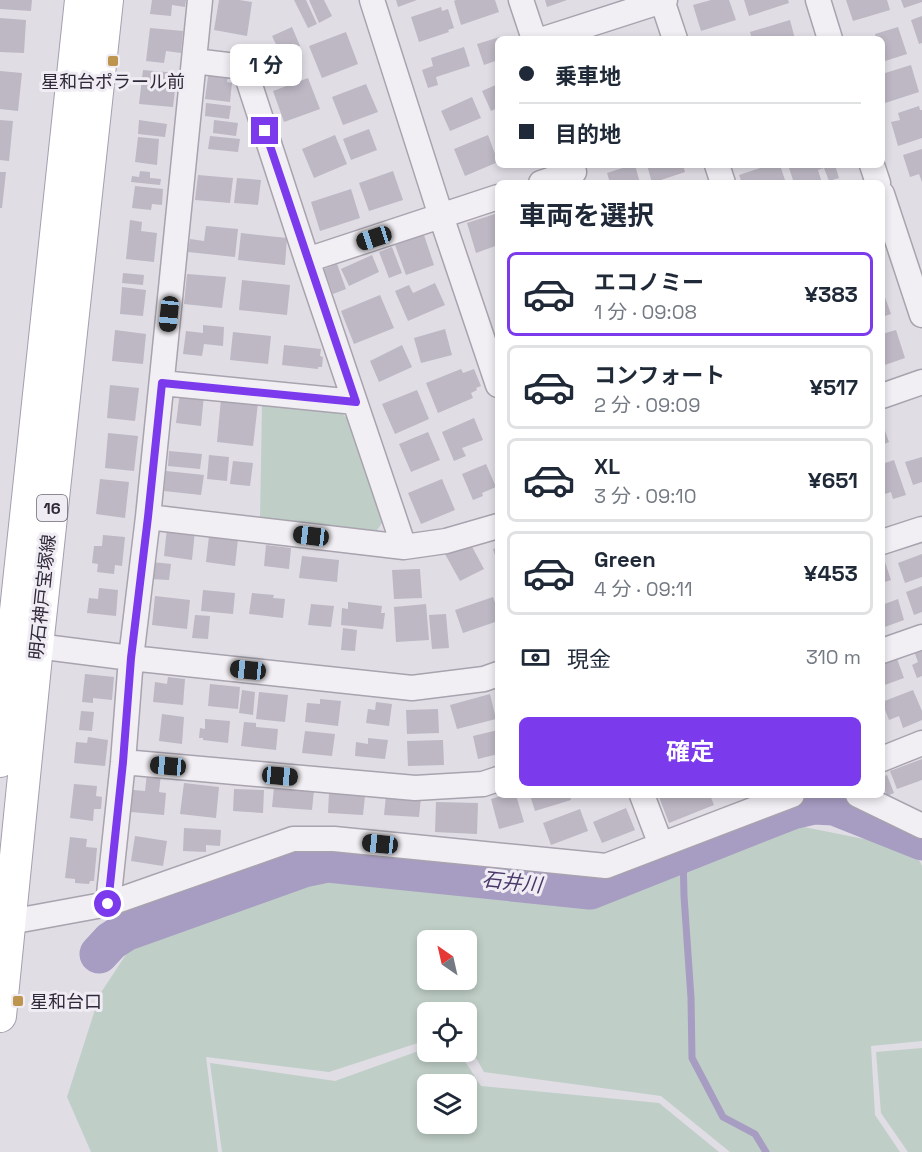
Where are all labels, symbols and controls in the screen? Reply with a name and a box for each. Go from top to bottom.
callout: 1 分 [229,44,301,86]
text: 1 分 [249,52,283,78]
marker: 星和台ポラール前 [106,54,120,68]
text: 乗車地 [555,62,621,90]
place label: 星和台ポラール前 [41,70,185,93]
route end [251,117,278,144]
text: 目的地 [555,120,621,148]
text: 車両を選択 [519,198,654,233]
car [354,224,394,252]
icon: car [522,267,576,321]
text: エコノミー [594,268,704,296]
text: ¥383 [804,280,858,308]
car [158,295,180,333]
text: 1 分 · 09:08 [594,299,697,325]
icon: car [522,360,576,414]
text: コンフォート [594,361,725,389]
text: ¥517 [809,373,858,401]
text: 2 分 · 09:09 [594,392,700,418]
text: XL [594,452,620,480]
icon: car [522,453,576,507]
text: ¥651 [808,466,858,494]
text: 3 分 · 09:10 [594,483,697,509]
road number: 16 [37,495,67,521]
car [292,525,330,547]
street label: 明石神戸宝塚線 [24,533,60,661]
text: Green [594,545,656,573]
icon: car [522,546,576,600]
text: ¥453 [804,559,858,587]
text: 4 分 · 09:11 [594,576,693,602]
icon: cash [519,641,552,674]
text: 310 m [806,644,861,670]
text: 現金 [567,645,611,673]
car [229,659,267,681]
button: 確定 [519,717,861,786]
car [149,755,187,777]
car [261,765,299,787]
car [361,833,399,855]
water label: 石井川 [481,866,545,898]
route start [94,890,121,917]
north arrow [417,930,477,990]
map controls [417,930,477,1134]
place label: 星和台口 [30,990,102,1013]
marker: 星和台口 [11,994,25,1008]
button: locate [417,1002,477,1062]
button: layers [417,1074,477,1134]

